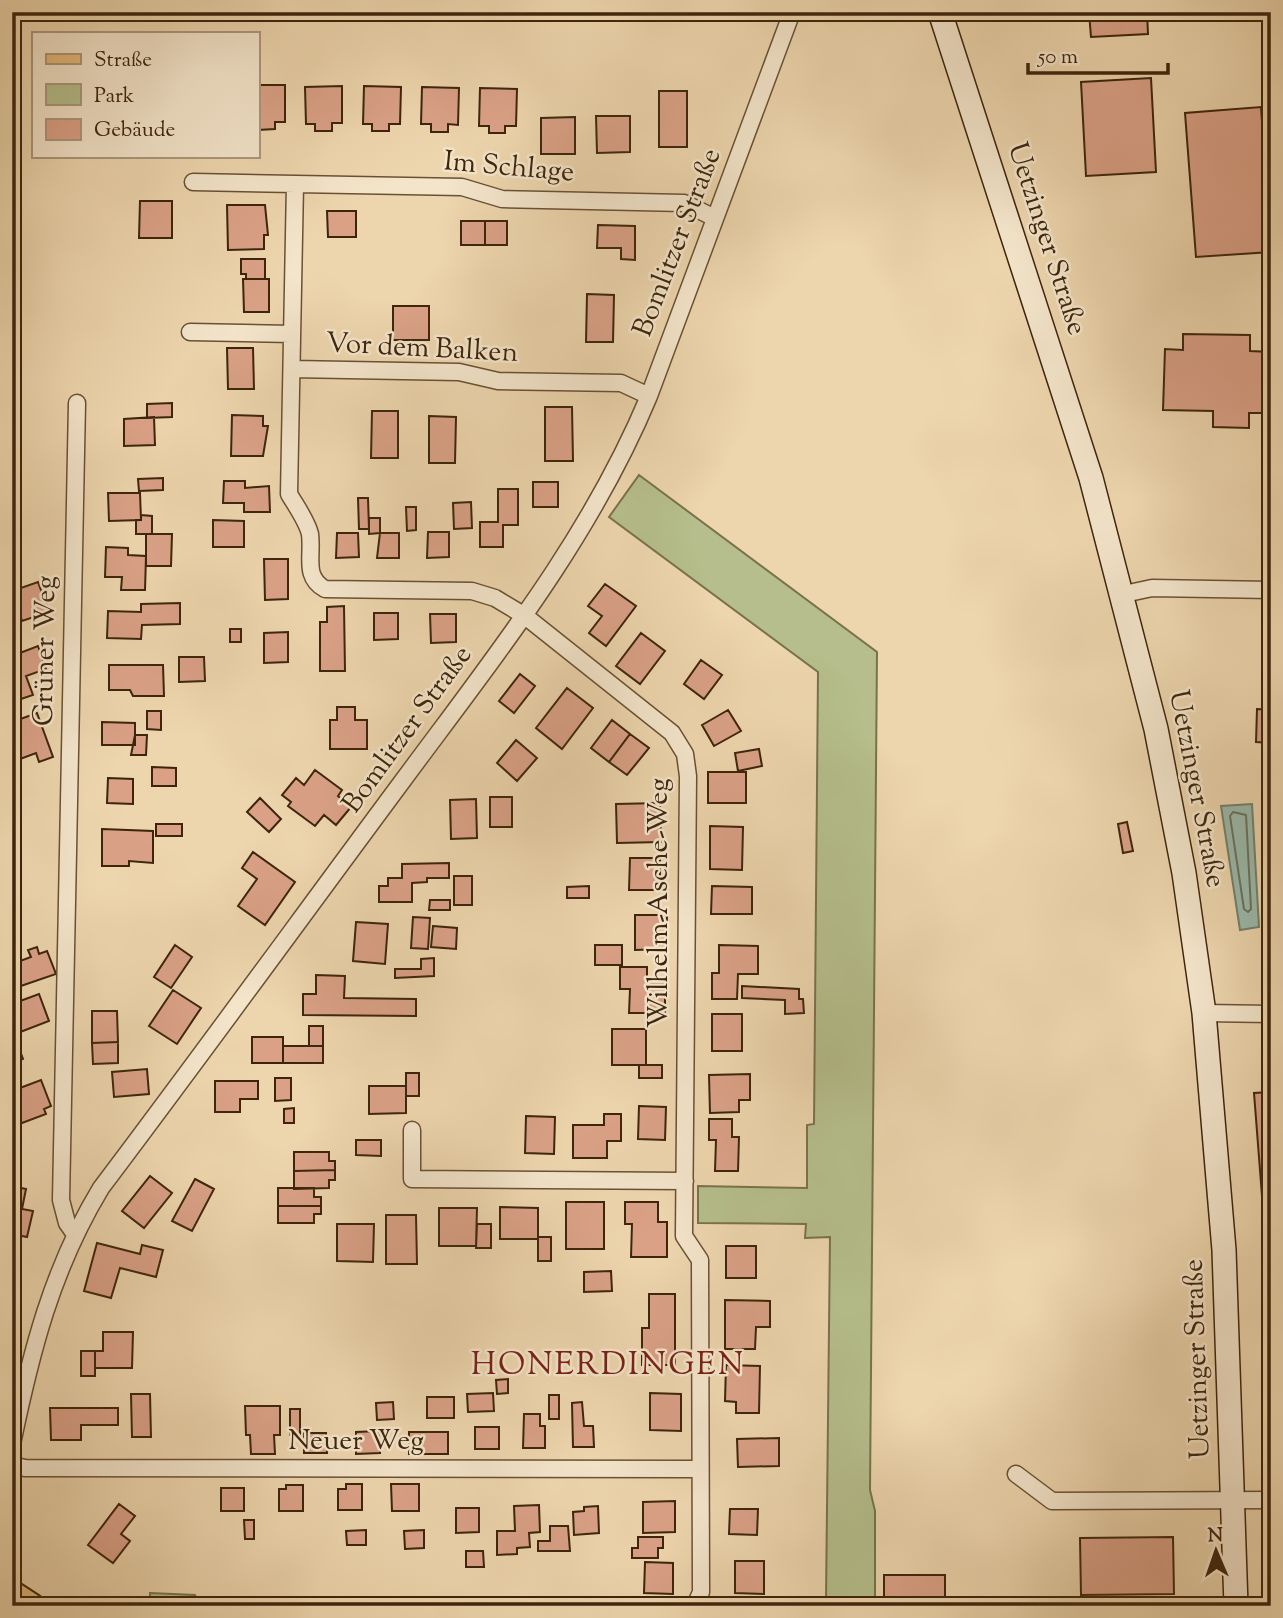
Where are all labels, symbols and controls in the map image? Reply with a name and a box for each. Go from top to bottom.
legend [32,32,259,158]
scale bar [1028,32,1168,76]
text: 50 m [1037,43,1078,73]
text: Straße [94,46,152,76]
text: Park [94,82,135,112]
text: Gebäude [94,116,175,146]
street label: Uetzinger Straße [996,138,1096,340]
street label: Im Schlage [442,142,576,194]
street label: Bomlitzer Straße [624,143,732,343]
street label: Vor dem Balken [325,324,519,374]
street label: Grüner Weg [25,575,67,727]
street label: Bomlitzer Straße [333,638,483,822]
street label: Uetzinger Straße [1157,687,1235,891]
street label: Wilhelm-Asche-Weg [640,778,680,1028]
street label: Uetzinger Straße [1175,1258,1221,1460]
district label: HONERDINGEN [471,1343,745,1389]
street label: Neuer Weg [288,1422,424,1462]
north arrow [1182,1516,1252,1586]
text: N [1207,1523,1224,1550]

